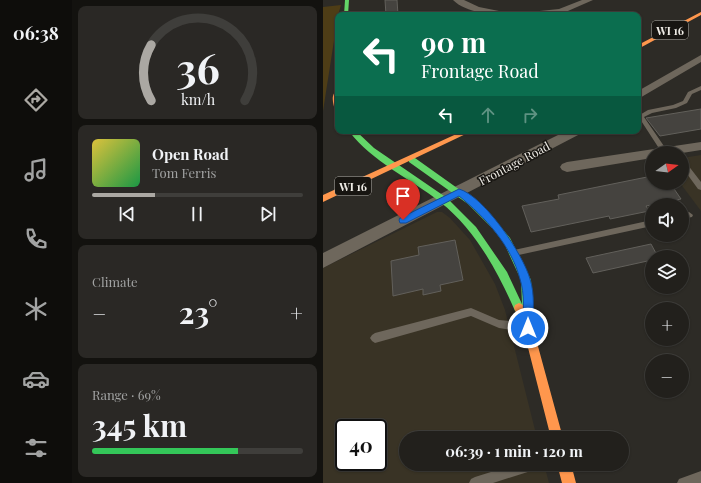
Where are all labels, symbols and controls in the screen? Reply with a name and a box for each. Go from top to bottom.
text: 06:38 [13,21,59,45]
road number: WI 16 [652,21,688,39]
text: 90 m [421,23,486,60]
icon: left [355,28,407,80]
text: 36 [176,38,219,93]
text: Frontage Road [421,59,539,83]
icon: directions [22,86,50,114]
text: km/h [180,89,215,108]
icon: left [435,104,457,126]
icon: ahead [477,104,499,126]
icon: right [519,104,541,126]
street label: Frontage Road [476,138,552,188]
text: Open Road [152,144,229,164]
north arrow [645,146,689,190]
map controls [645,146,689,398]
icon: music [22,156,50,184]
text: Tom Ferris [152,164,216,181]
road number: WI 16 [335,177,371,195]
pin [386,179,420,220]
icon: arrive [392,185,414,207]
button: sound [645,198,689,242]
icon: previous [116,203,138,225]
icon: pause [186,203,208,225]
icon: next [257,203,279,225]
icon: phone [22,225,50,253]
button: layers [645,250,689,294]
text: Climate [92,273,138,290]
text: 23° [179,292,218,332]
icon: climate [22,295,50,323]
text: − [92,298,106,328]
text: + [290,298,303,328]
button: + [645,302,689,346]
position arrow [507,307,549,349]
button: − [645,354,689,398]
icon: car [22,365,50,393]
text: Range · 69% [92,386,161,403]
text: 345 km [92,405,187,445]
speed limit sign: 40 [335,419,387,471]
icon: filters [22,434,50,462]
text: 06:39 · 1 min · 120 m [445,441,583,461]

